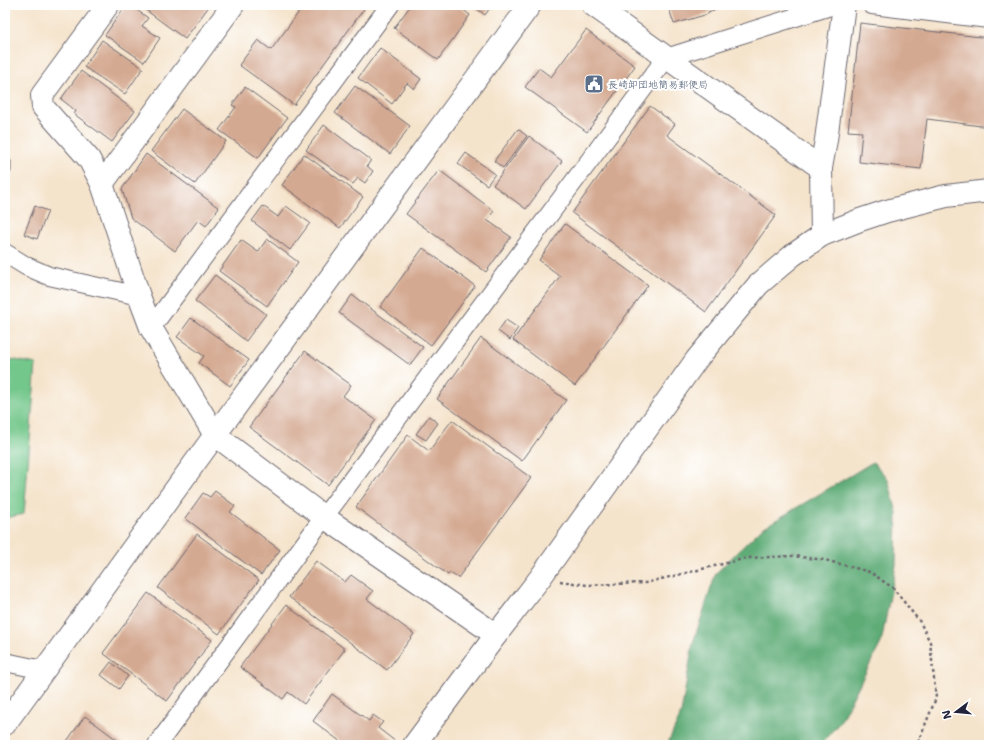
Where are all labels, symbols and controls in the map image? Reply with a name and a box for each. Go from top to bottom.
public building icon: 長崎卸団地簡易郵便局 [583,73,605,95]
place label: 長崎卸団地簡易郵便局 [608,78,708,91]
north arrow [936,692,976,732]
text: N [938,708,955,721]

